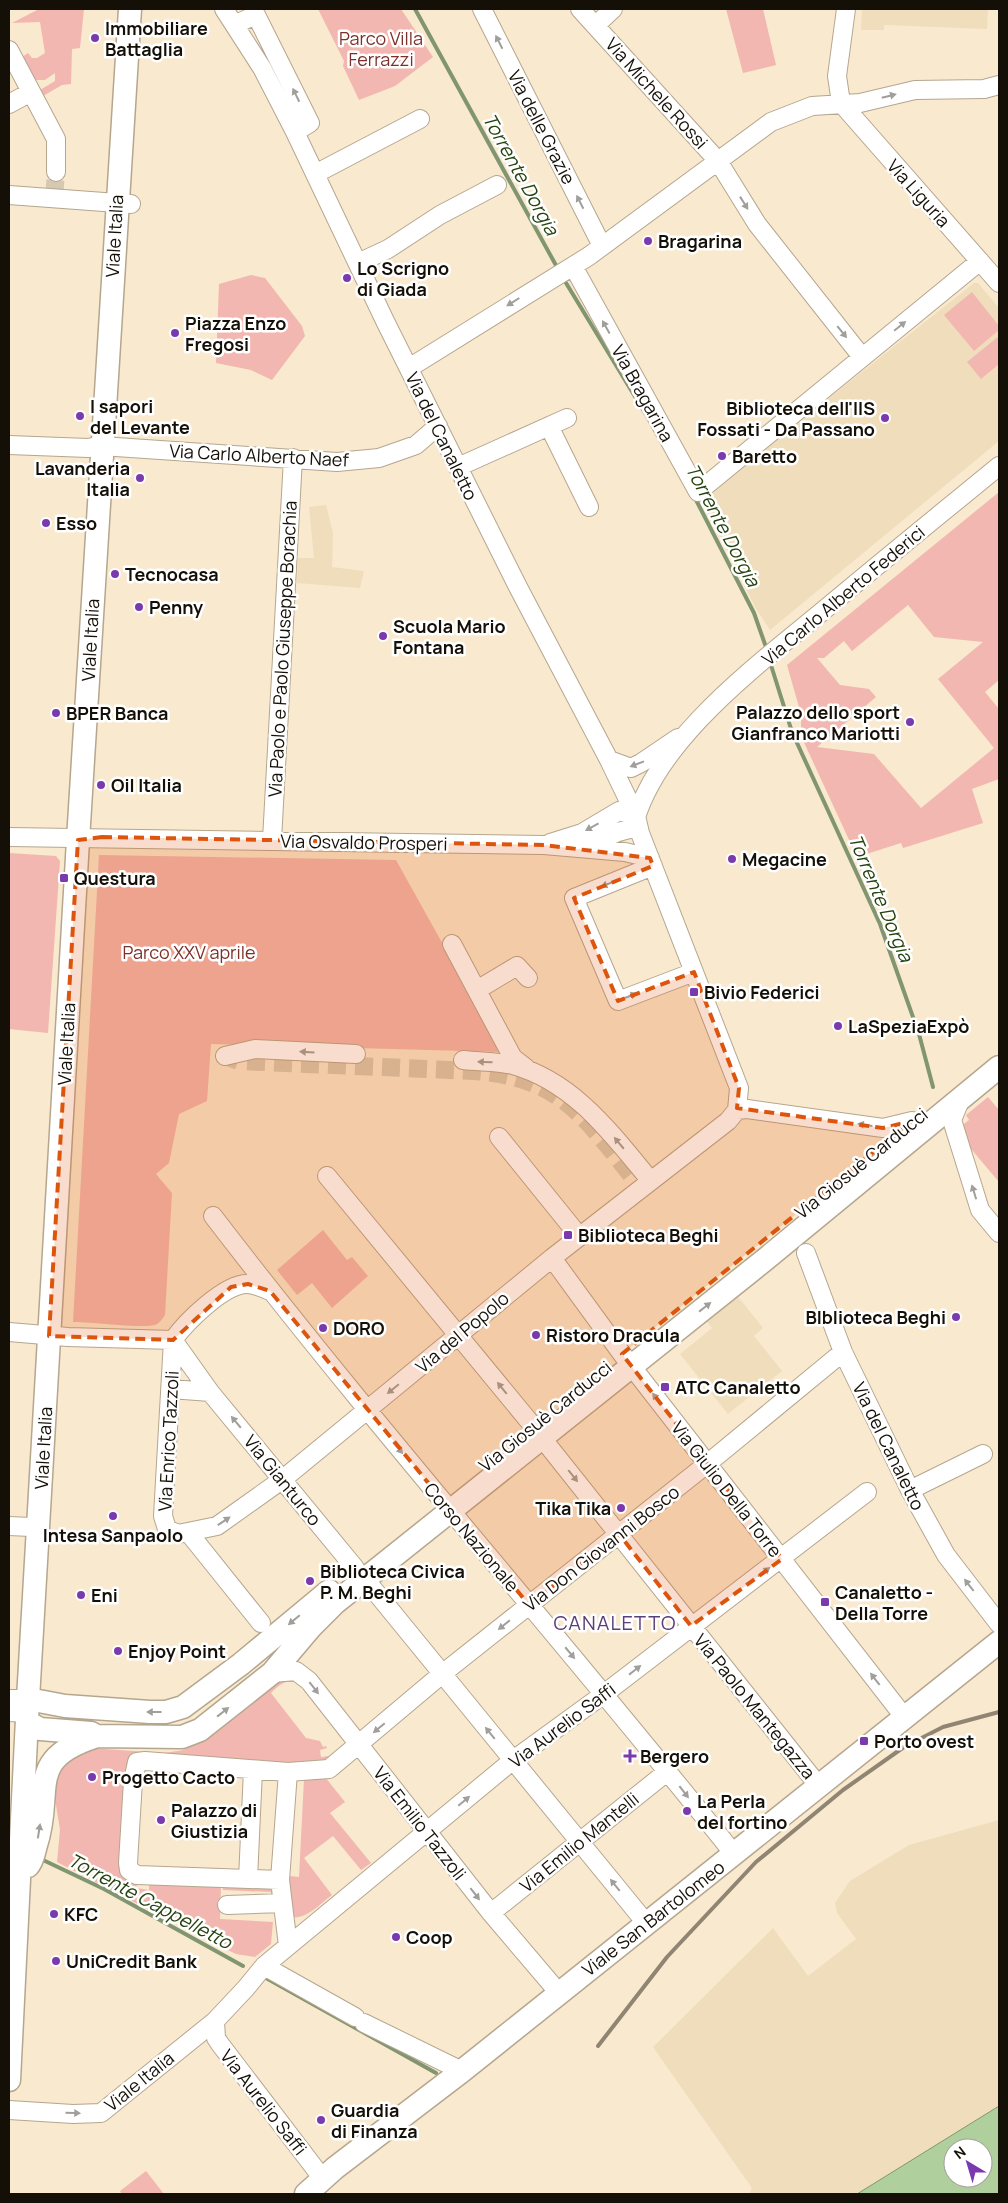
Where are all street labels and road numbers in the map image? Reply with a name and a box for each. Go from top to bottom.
street label: Via Michele Rossi [601,32,713,154]
street label: Via delle Grazie [503,66,581,188]
street label: Via Liguria [882,154,956,232]
street label: Viale Italia [100,194,128,278]
street label: Via Bragarina [606,340,680,446]
street label: Via del Canaletto [401,368,483,504]
street label: Via Carlo Alberto Naef [169,438,350,472]
street label: Via Paolo e Paolo Giuseppe Borachia [262,500,302,798]
street label: Via Carlo Alberto Federici [757,520,929,670]
street label: Viale Italia [76,598,104,682]
street label: Via Osvaldo Prosperi [280,829,448,855]
street label: Viale Italia [52,1002,80,1086]
street label: Via Giosuè Carducci [790,1102,932,1224]
street label: Via del Popolo [410,1286,514,1378]
street label: Via Giosuè Carducci [474,1355,616,1477]
street label: Via Enrico Tazzoli [152,1370,184,1512]
street label: Via del Canaletto [848,1378,930,1514]
street label: Viale Italia [29,1406,57,1490]
street label: Via Giulio Della Torre [666,1416,788,1562]
street label: Via Gianturco [239,1430,327,1530]
street label: Corso Nazionale [419,1477,525,1597]
street label: Via Don Giovanni Bosco [518,1480,684,1616]
street label: Via Paolo Mantegazza [689,1628,821,1784]
street label: Via Aurelio Saffi [504,1677,620,1773]
street label: Via Emilio Tazzoli [368,1761,472,1885]
street label: Via Emilio Mantelli [515,1787,643,1897]
street label: Viale San Bartolomeo [577,1855,729,1981]
street label: Via Aurelio Saffi [215,2044,313,2160]
street label: Viale Italia [99,2046,179,2116]

